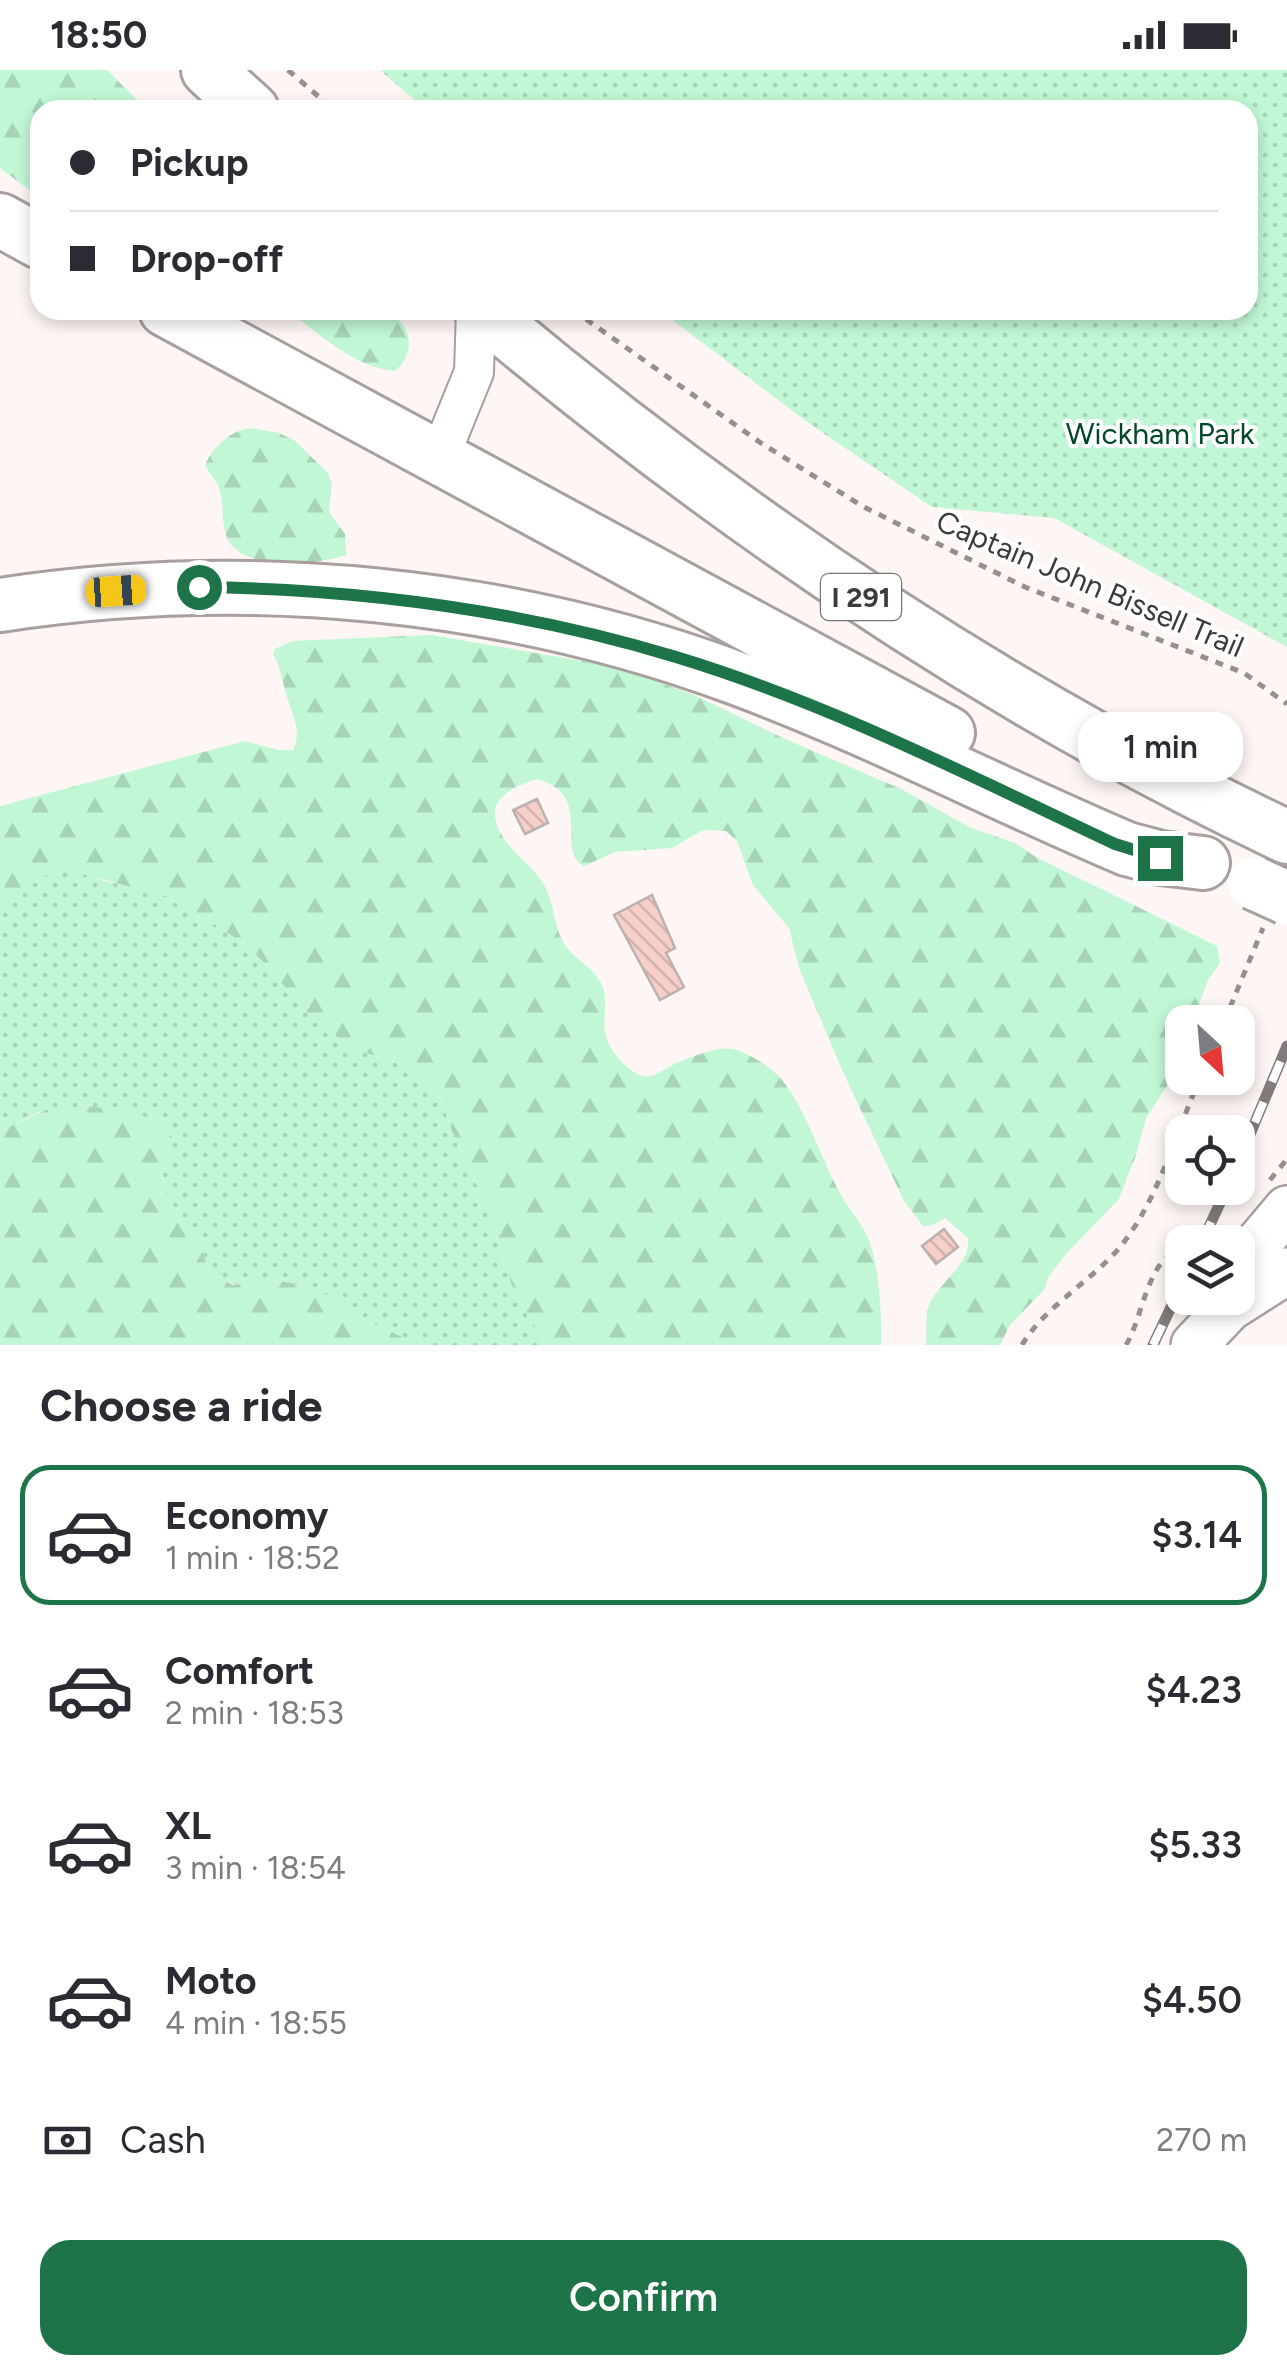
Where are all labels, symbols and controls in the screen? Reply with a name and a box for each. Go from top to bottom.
text: 18:50 [50,12,147,58]
text: Pickup [130,140,248,186]
text: Drop-off [130,236,283,282]
park label: Wickham Park [1066,415,1255,452]
street label: Captain John Bissell Trail [931,502,1250,665]
route start [177,565,222,610]
car [85,574,147,608]
road number: I 291 [821,574,901,620]
callout: 1 min [1078,713,1242,783]
text: 1 min [1123,728,1198,766]
route end [1138,836,1183,881]
north arrow [1165,1005,1255,1095]
map controls [1165,1005,1255,1315]
button: locate [1165,1115,1255,1205]
button: layers [1165,1225,1255,1315]
text: Choose a ride [40,1378,322,1432]
icon: car [45,1490,135,1580]
text: Economy [165,1493,328,1539]
text: $3.14 [1151,1512,1242,1558]
text: 1 min · 18:52 [165,1539,340,1577]
icon: car [45,1645,135,1735]
text: Comfort [165,1648,314,1694]
text: $4.23 [1145,1667,1242,1713]
text: 2 min · 18:53 [165,1694,344,1732]
icon: car [45,1800,135,1890]
text: XL [165,1803,211,1849]
text: $5.33 [1148,1822,1242,1868]
text: 3 min · 18:54 [165,1849,346,1887]
icon: car [45,1955,135,2045]
text: Moto [165,1958,257,2004]
text: $4.50 [1142,1977,1242,2023]
text: 4 min · 18:55 [165,2004,347,2042]
icon: cash [40,2113,95,2168]
text: Cash [120,2117,206,2163]
text: 270 m [1156,2121,1247,2159]
button: Confirm [40,2240,1247,2355]

